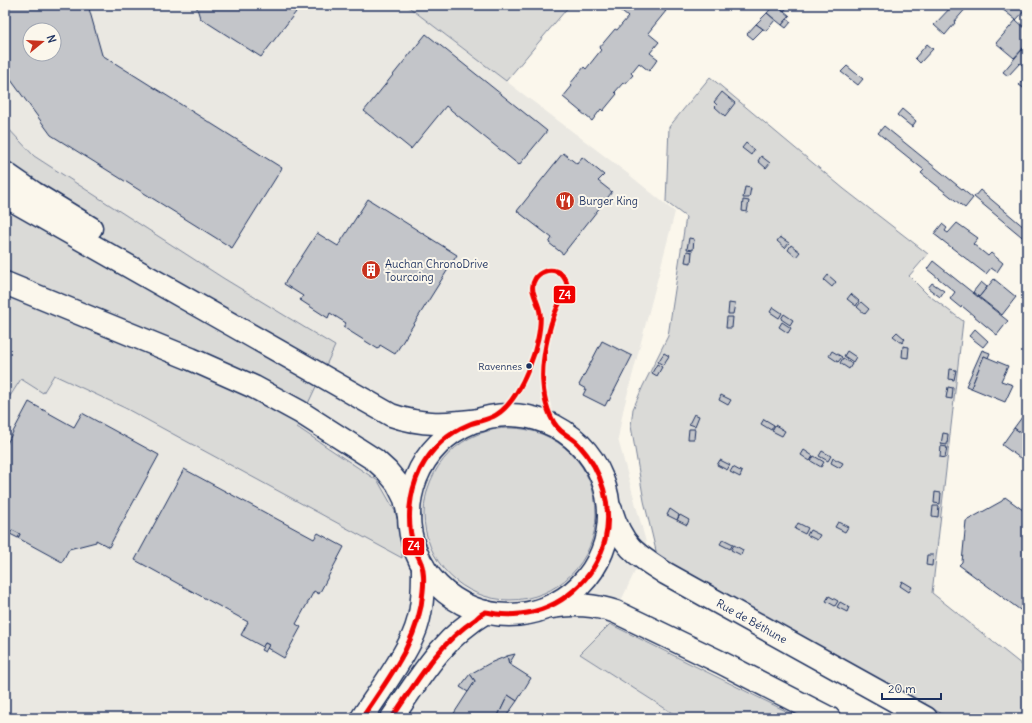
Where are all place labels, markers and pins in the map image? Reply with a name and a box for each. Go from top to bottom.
restaurant icon: Burger King [554,190,576,212]
place label: Burger King [579,194,638,208]
place label: Auchan ChronoDrive Tourcoing [385,257,488,284]
building icon: Auchan ChronoDrive Tourcoing [360,259,382,281]
place label: Ravennes [478,360,522,373]
marker: Ravennes [524,361,534,371]

